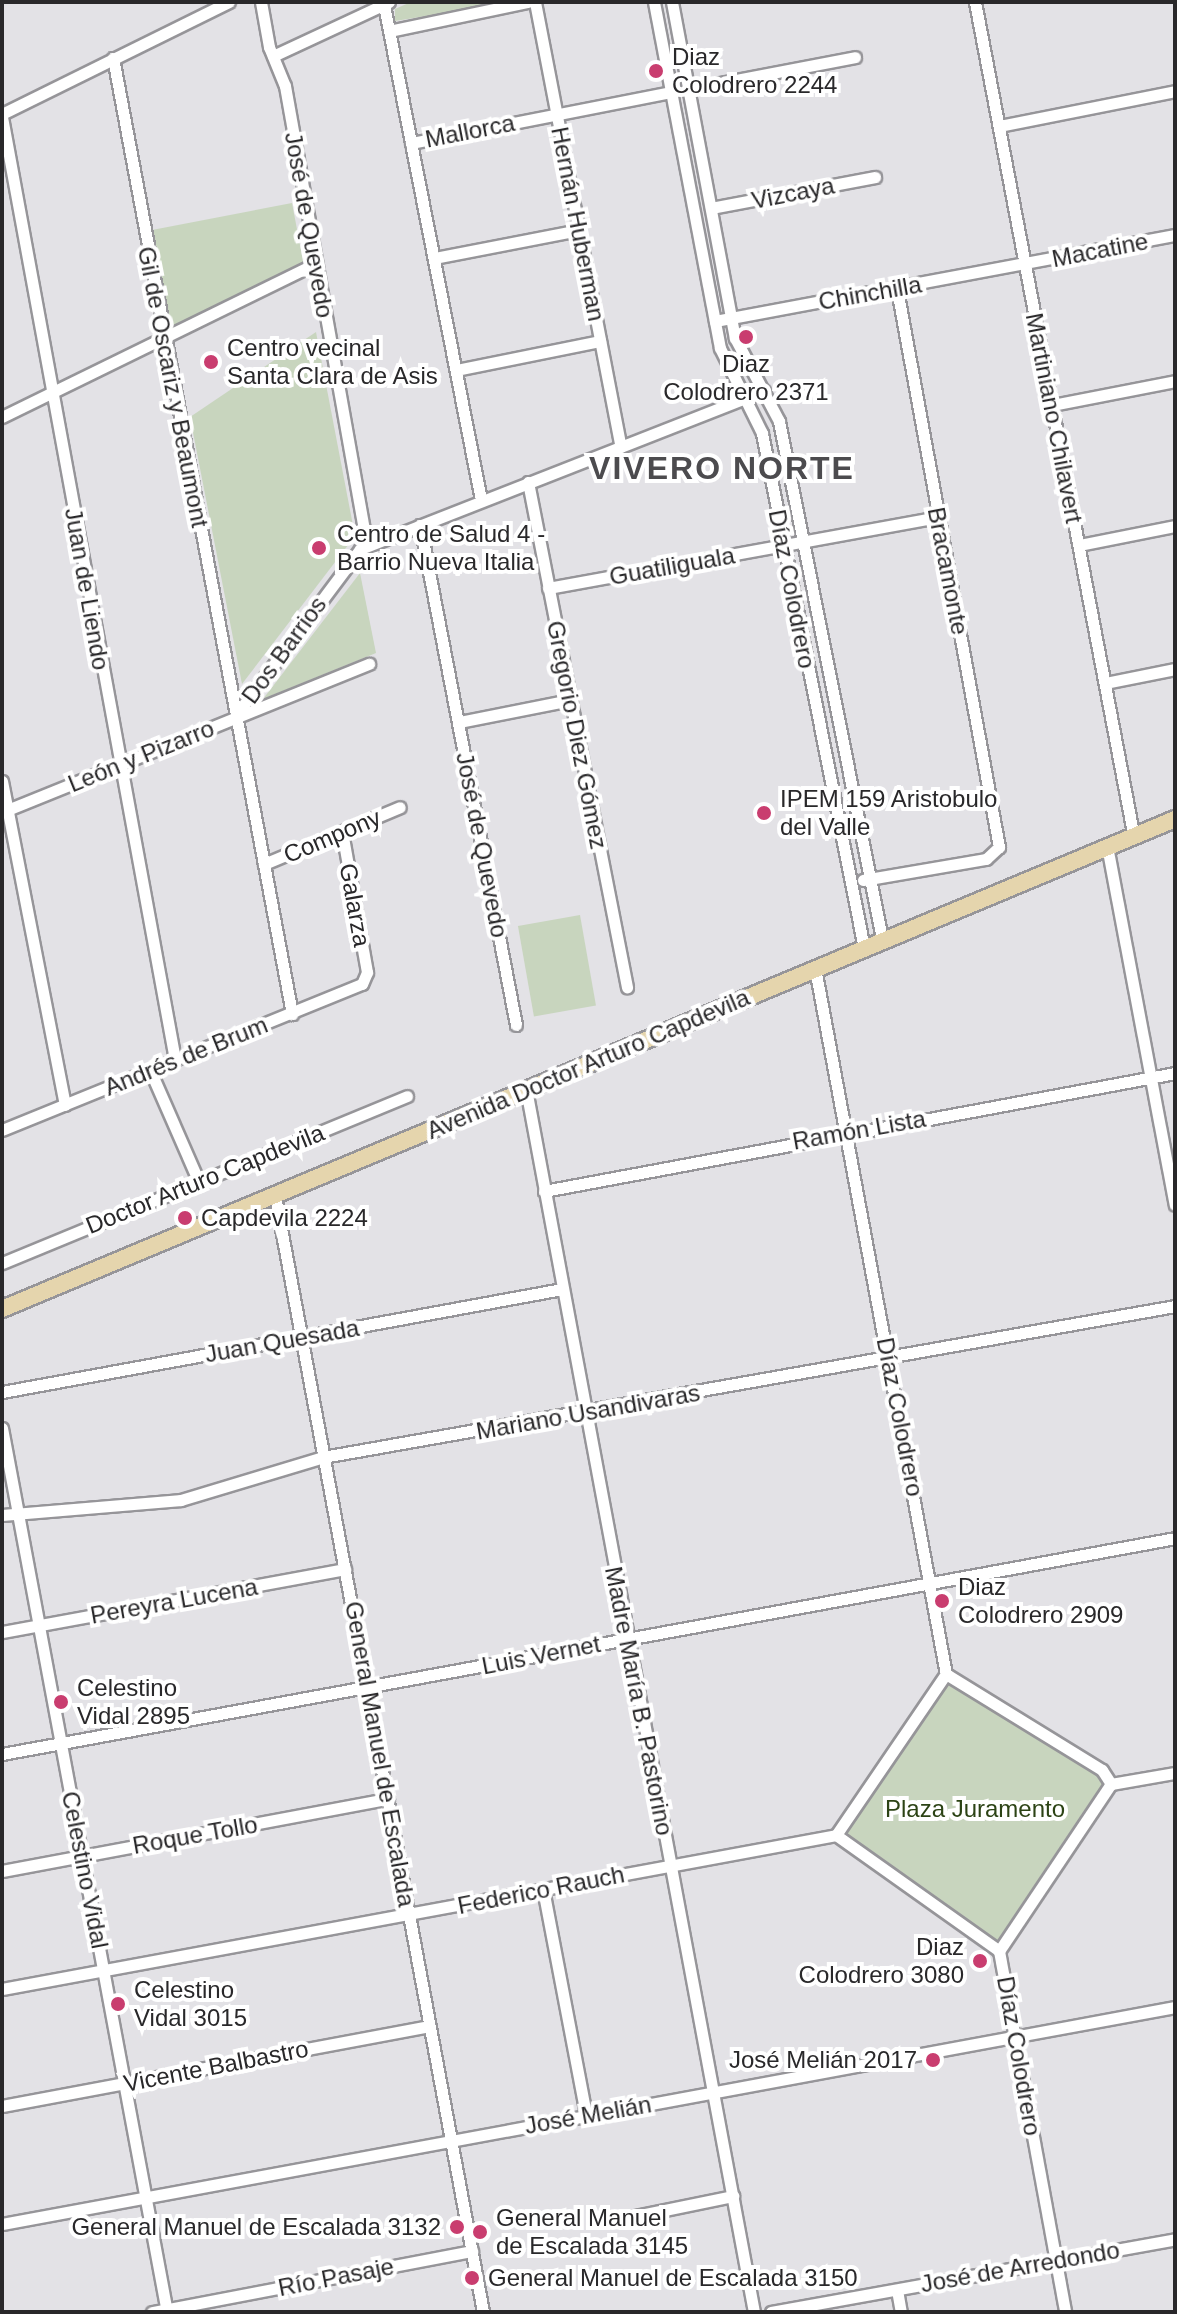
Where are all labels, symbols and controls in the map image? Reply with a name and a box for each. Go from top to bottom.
place label: Diaz Colodrero 2244 [672,43,837,99]
marker: Diaz Colodrero 2244 [647,62,665,80]
street label: Mallorca [423,108,517,154]
street label: Hernán Huberman [545,124,611,324]
street label: José de Quevedo [278,130,340,320]
street label: Vizcaya [749,171,837,215]
street label: Macatine [1049,227,1151,273]
street label: Gil de Oscariz y Beaumont [132,244,214,530]
street label: Chinchilla [816,270,924,316]
street label: Martiniano Chilavert [1020,311,1088,525]
marker: Diaz Colodrero 2371 [737,328,755,346]
place label: Centro vecinal Santa Clara de Asis [227,334,439,390]
place label: Diaz Colodrero 2371 [663,350,829,406]
marker: Centro vecinal Santa Clara de Asis [202,353,220,371]
district label: VIVERO NORTE [589,449,855,487]
street label: Bracamonte [922,505,974,637]
street label: Juan de Liendo [59,506,115,672]
street label: Díaz Colodrero [762,507,822,671]
place label: Centro de Salud 4 - Barrio Nueva Italia [337,520,545,576]
marker: Centro de Salud 4 - Barrio Nueva Italia [308,537,330,559]
street label: Guatiliguala [607,541,737,591]
street label: Dos Barrios [236,591,332,709]
street label: Gregorio Diez Gómez [541,618,613,852]
street label: León y Pizarro [64,714,218,798]
street label: José de Quevedo [450,750,514,940]
place label: IPEM 159 Aristobulo del Valle [780,785,999,841]
street label: Compony [279,803,385,869]
marker: IPEM 159 Aristobulo del Valle [755,804,773,822]
street label: Galarza [334,861,376,949]
street label: Avenida Doctor Arturo Capdevila [422,983,754,1145]
street label: Andrés de Brum [100,1010,272,1102]
street label: Ramón Lista [790,1104,928,1156]
street label: Doctor Arturo Capdevila [81,1118,329,1240]
place label: Capdevila 2224 [201,1204,368,1232]
marker: Capdevila 2224 [176,1209,194,1227]
street label: Juan Quesada [203,1313,361,1369]
street label: Díaz Colodrero [870,1335,930,1499]
street label: Mariano Usandivaras [474,1378,702,1446]
street label: Madre María B. Pastorino [599,1564,679,1838]
street label: Pereyra Lucena [88,1572,260,1630]
place label: Diaz Colodrero 2909 [958,1573,1123,1629]
marker: Diaz Colodrero 2909 [933,1592,951,1610]
street label: General Manuel de Escalada [339,1599,421,1909]
street label: Luis Vernet [479,1629,603,1681]
place label: Celestino Vidal 2895 [77,1674,190,1730]
marker: Celestino Vidal 2895 [52,1693,70,1711]
street label: Celestino Vidal [56,1789,114,1951]
park label: Plaza Juramento [885,1795,1065,1823]
street label: Roque Tollo [130,1810,260,1860]
street label: Federico Rauch [455,1860,627,1920]
place label: Diaz Colodrero 3080 [799,1933,964,1989]
marker: Diaz Colodrero 3080 [971,1952,989,1970]
street label: Díaz Colodrero [991,1974,1047,2138]
place label: Celestino Vidal 3015 [134,1976,247,2032]
marker: Celestino Vidal 3015 [109,1995,127,2013]
street label: Vicente Balbastro [121,2034,311,2098]
place label: José Melián 2017 [729,2046,917,2074]
marker: José Melián 2017 [924,2051,942,2069]
street label: José Melián [522,2090,654,2140]
place label: General Manuel de Escalada 3145 [496,2204,688,2260]
place label: General Manuel de Escalada 3132 [71,2213,441,2241]
marker: General Manuel de Escalada 3132 [448,2218,466,2236]
marker: General Manuel de Escalada 3145 [471,2223,489,2241]
street label: José de Arredondo [918,2235,1122,2299]
street label: Río Pasaje [276,2252,396,2302]
place label: General Manuel de Escalada 3150 [488,2264,858,2292]
marker: General Manuel de Escalada 3150 [463,2269,481,2287]

